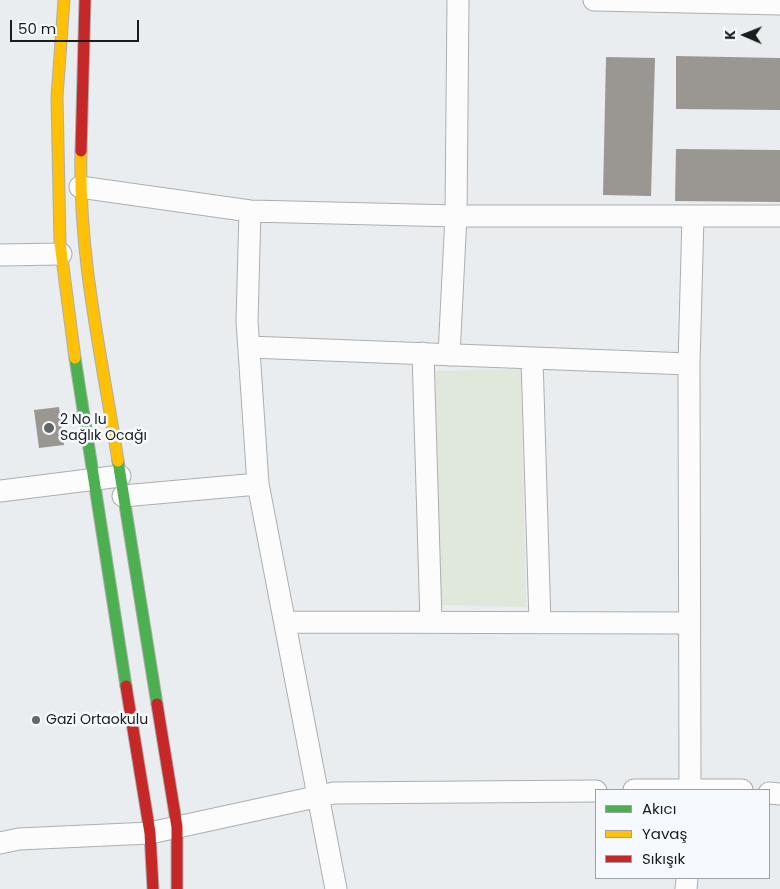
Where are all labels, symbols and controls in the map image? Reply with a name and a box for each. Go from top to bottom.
scale bar [12,10,141,42]
north arrow [720,10,770,60]
text: 50 m [18,18,56,39]
text: K [720,30,740,40]
place label: 2 No lu Sağlık Ocağı [60,412,147,444]
marker: 2 No lu Sağlık Ocağı [42,421,56,435]
place label: Gazi Ortaokulu [46,712,148,728]
marker: Gazi Ortaokulu [30,714,42,726]
legend [595,789,770,879]
text: Akıcı [642,798,676,819]
text: Yavaş [642,823,687,844]
text: Sıkışık [642,848,685,869]

